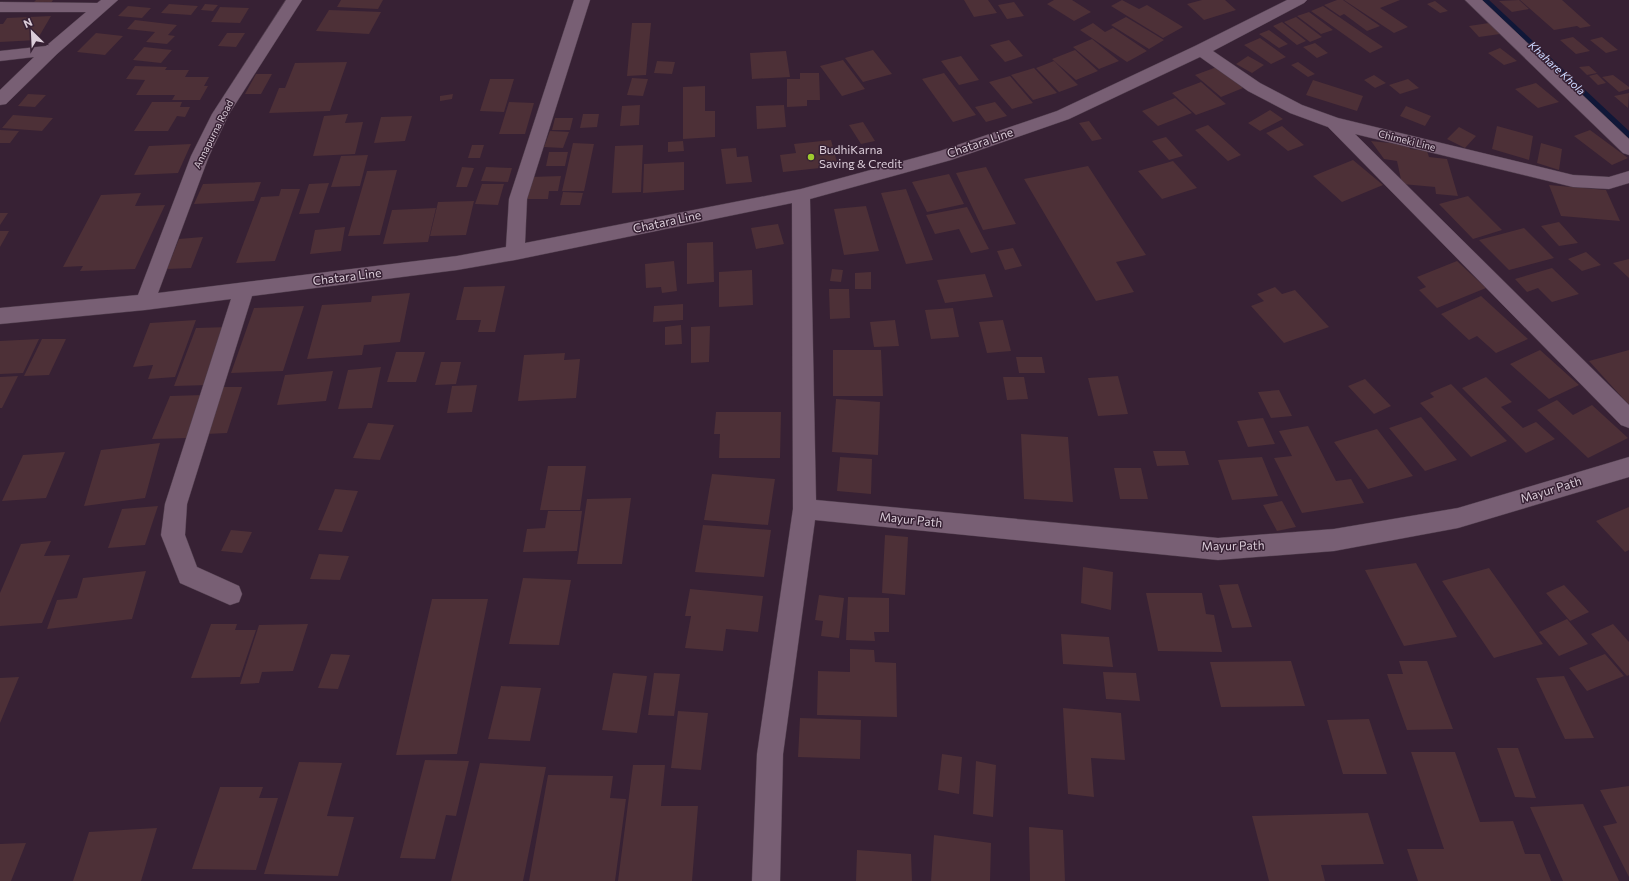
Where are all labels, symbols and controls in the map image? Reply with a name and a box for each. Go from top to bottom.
north arrow [12,12,52,52]
text: N [21,15,34,30]
water label: Khahare Khola [1526,38,1588,97]
street label: Annapurna Road [191,98,236,170]
street label: Chatara Line [945,124,1015,160]
street label: Chimeki Line [1377,127,1437,153]
place label: BudhiKarna Saving & Credit [819,142,902,170]
marker: BudhiKarna Saving & Credit [806,152,816,162]
street label: Chatara Line [632,207,702,235]
street label: Chatara Line [312,265,382,287]
street label: Mayur Path [1518,473,1583,505]
street label: Mayur Path [879,509,943,529]
street label: Mayur Path [1201,537,1265,553]

